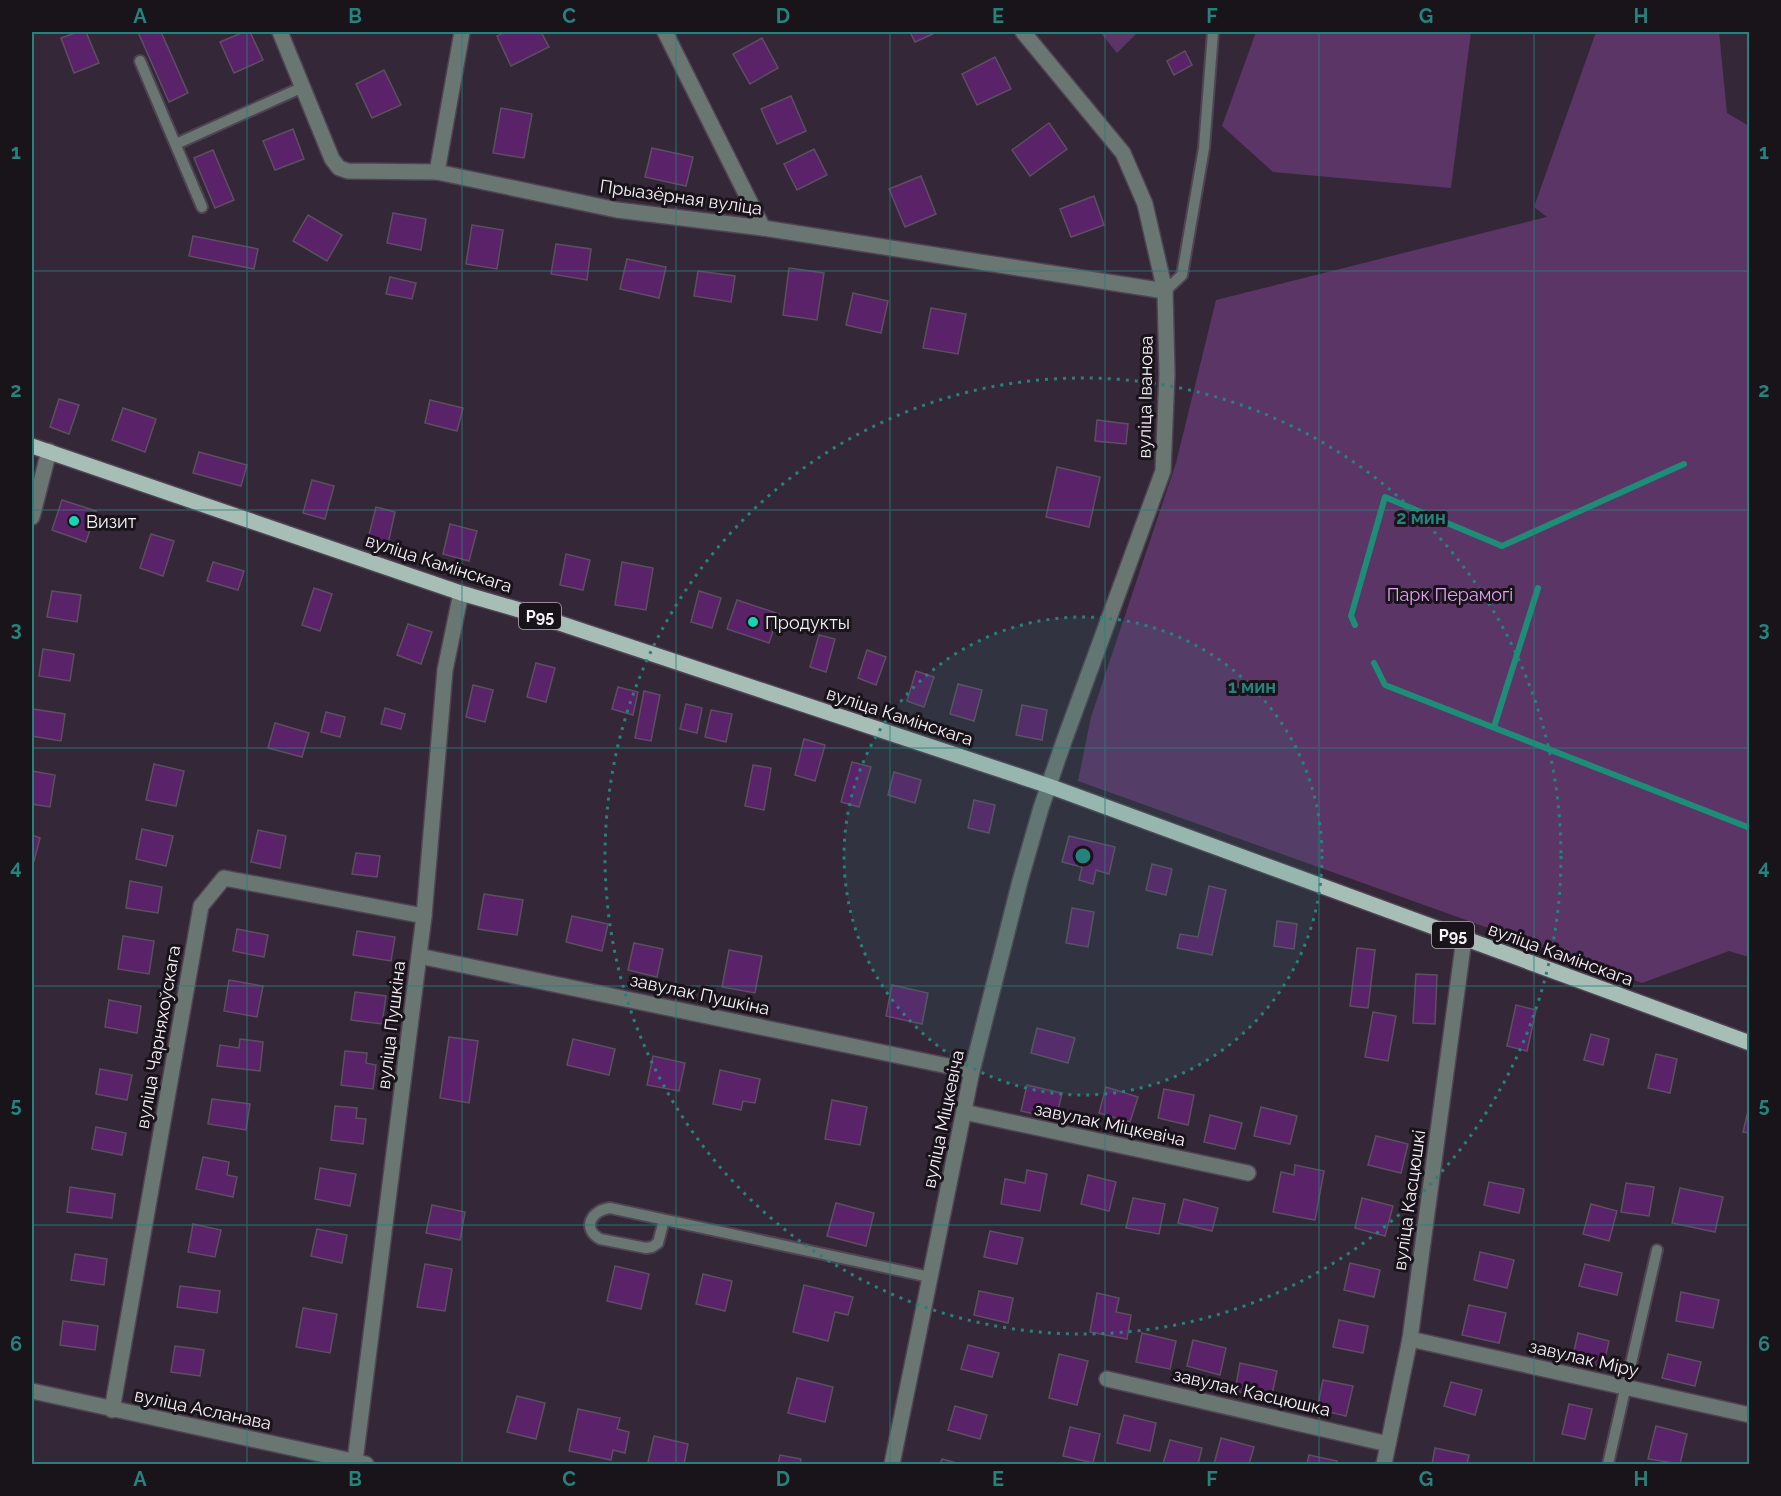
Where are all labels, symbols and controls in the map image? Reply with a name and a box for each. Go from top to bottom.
text: A [133,4,147,28]
text: B [348,4,362,28]
text: C [562,4,576,28]
text: D [776,4,790,28]
text: E [992,4,1004,28]
text: F [1206,4,1218,28]
text: G [1419,4,1433,28]
text: H [1634,4,1648,28]
text: 1 [11,140,21,164]
text: 1 [1759,140,1769,164]
street label: Прыазёрная вуліца [598,175,764,219]
street label: вуліца Іванова [1133,335,1157,459]
text: 2 [10,378,22,402]
text: 2 [1758,378,1770,402]
text: 2 мин [1396,507,1446,528]
place label: Визит [86,511,137,532]
marker: Визит [67,514,81,528]
street label: вуліца Камінскага [363,529,515,597]
park label: Парк Перамогі [1387,584,1513,605]
road number: Р95 [519,603,561,629]
place label: Продукты [765,612,850,633]
marker: Продукты [746,615,760,629]
text: 3 [10,617,22,641]
text: 3 [1758,617,1770,641]
text: 1 мин [1228,676,1276,697]
street label: вуліца Камінскага [824,682,976,750]
centre of rings [1073,846,1093,866]
text: 4 [10,855,22,879]
text: 4 [1758,855,1770,879]
street label: вуліца Камінскага [1486,918,1636,990]
road number: Р95 [1432,922,1474,948]
street label: вуліца Чарняхоўскага [132,944,184,1130]
street label: вуліца Пушкіна [373,960,409,1090]
street label: завулак Пушкіна [628,969,772,1019]
street label: вуліца Міцкевіча [918,1048,968,1190]
text: 5 [10,1093,22,1117]
text: 5 [1758,1093,1770,1117]
street label: завулак Міцкевіча [1033,1098,1187,1150]
street label: вуліца Касцюшкі [1389,1128,1429,1272]
text: 6 [10,1332,22,1356]
text: 6 [1758,1332,1770,1356]
street label: завулак Міру [1527,1335,1641,1381]
street label: завулак Касцюшка [1171,1364,1333,1420]
street label: вуліца Асланава [133,1384,273,1434]
text: A [133,1467,147,1491]
text: B [348,1467,362,1491]
text: C [562,1467,576,1491]
text: D [776,1467,790,1491]
text: E [992,1467,1004,1491]
text: F [1206,1467,1218,1491]
text: G [1419,1467,1433,1491]
text: H [1634,1467,1648,1491]

